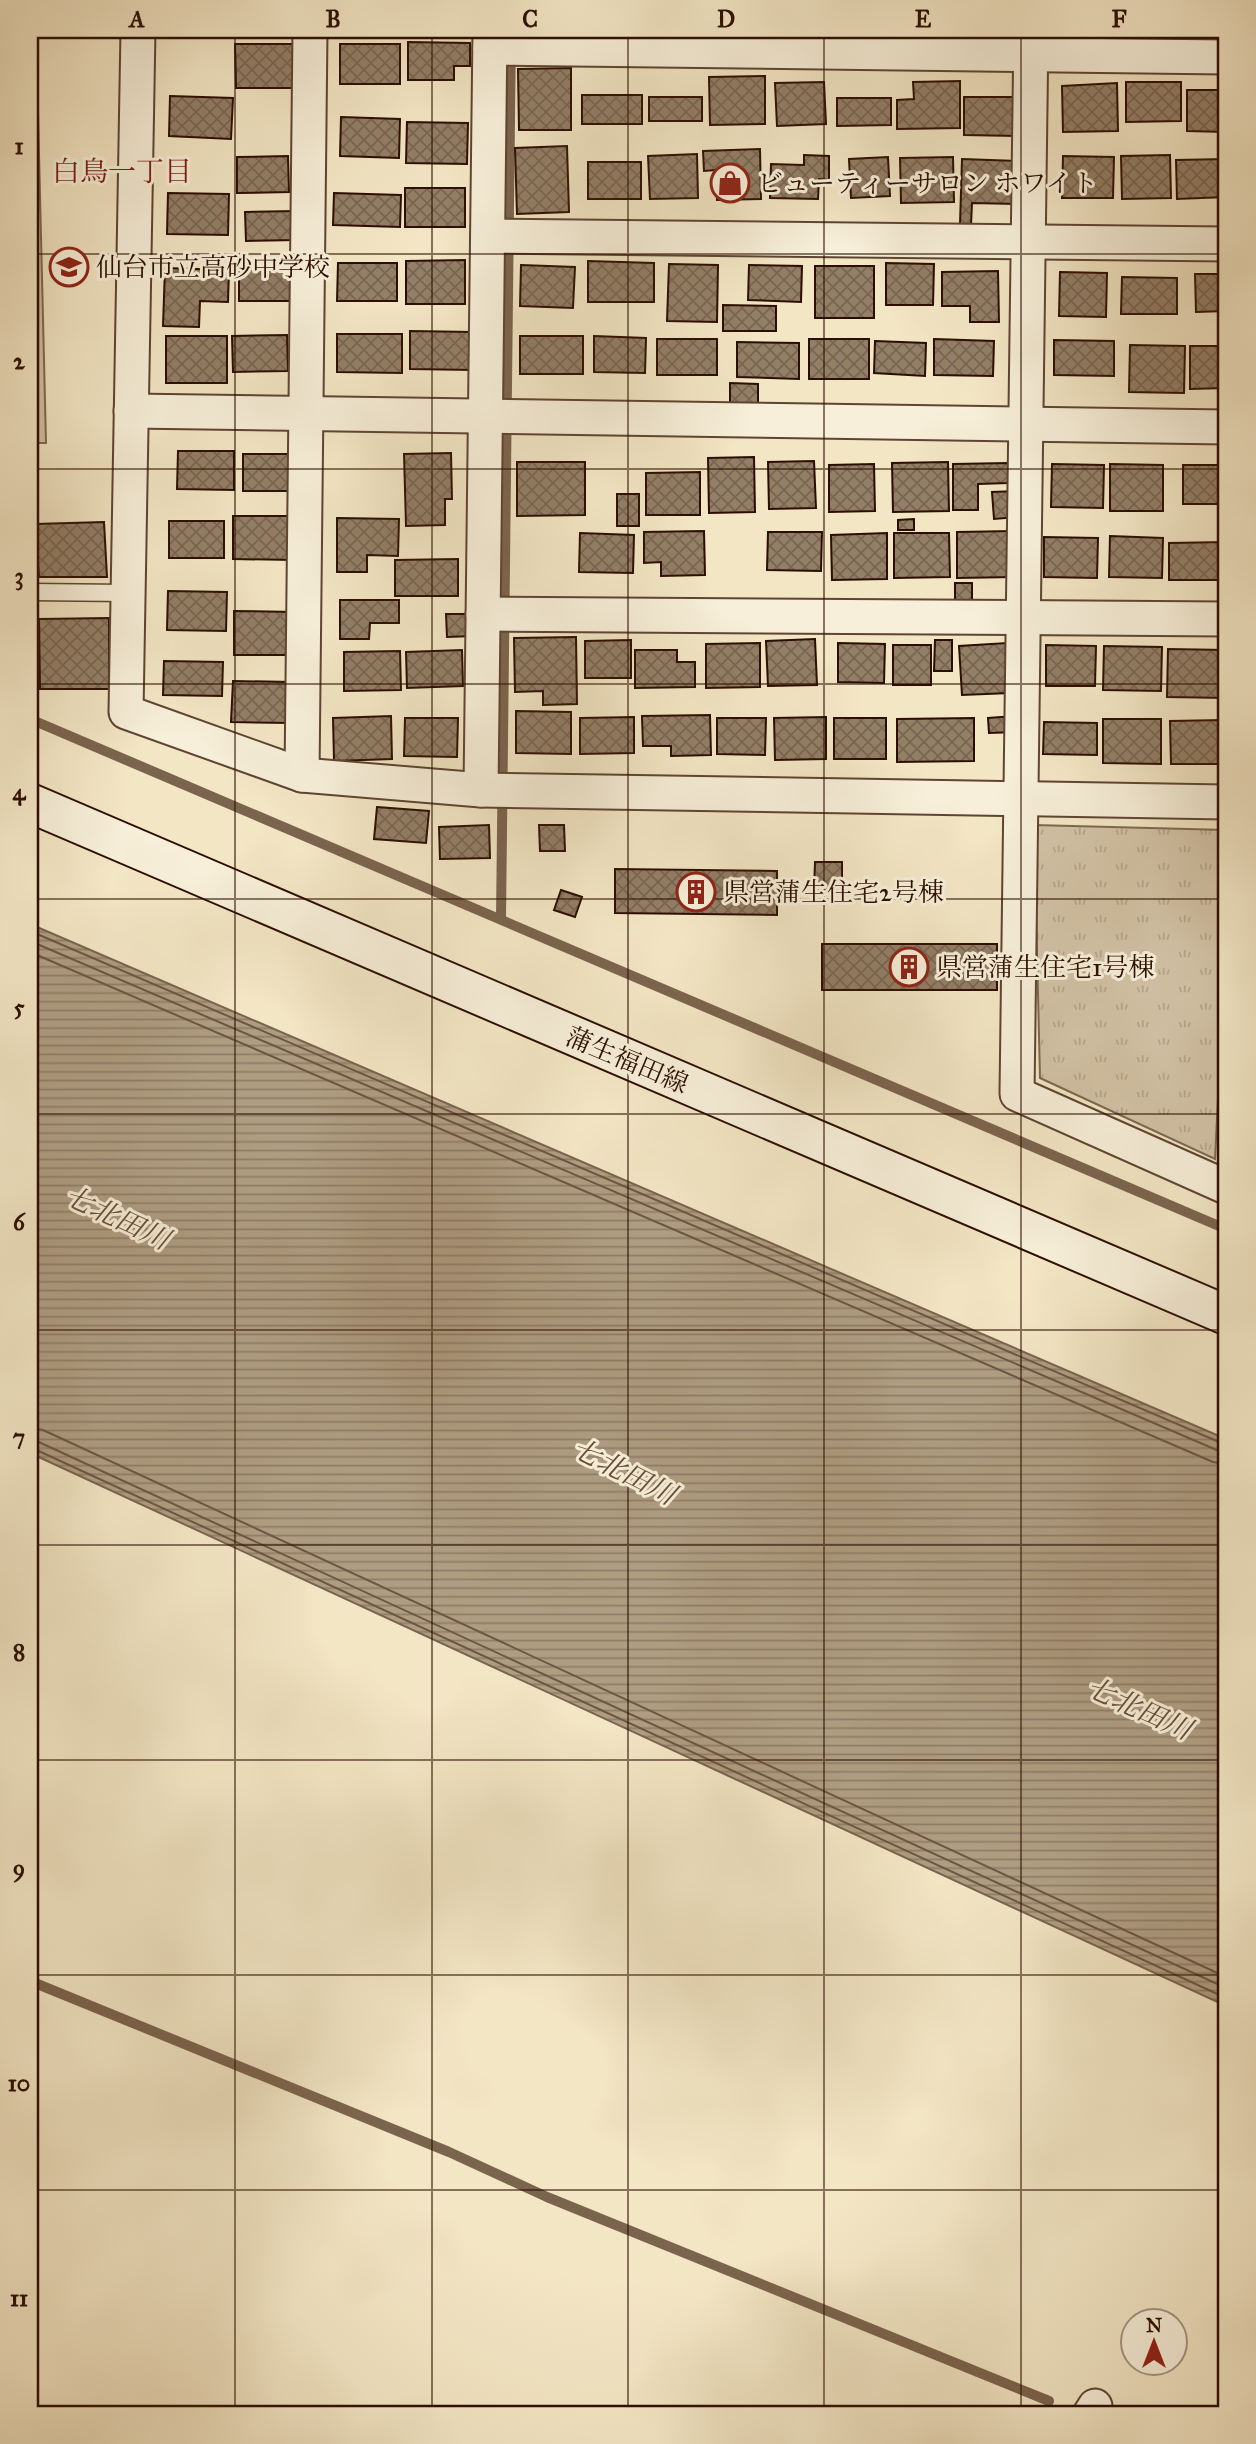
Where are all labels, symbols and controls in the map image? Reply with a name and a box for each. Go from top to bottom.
text: A [127,5,145,33]
text: B [325,5,341,33]
text: C [522,5,538,33]
text: D [717,5,735,33]
text: E [915,5,932,33]
text: F [1111,5,1127,33]
text: 1 [14,132,24,160]
district label: 白鳥一丁目 [52,154,192,189]
shop icon: ビューティーサロン ホワイト [709,162,751,204]
place label: ビューティーサロン ホワイト [757,167,1098,199]
school or university icon: 仙台市立高砂中学校 [48,246,90,288]
place label: 仙台市立高砂中学校 [96,251,330,283]
text: 2 [13,347,25,375]
text: 3 [14,562,24,591]
text: 4 [13,778,27,806]
building icon: 県営蒲生住宅2号棟 [675,871,717,913]
place label: 県営蒲生住宅2号棟 [723,876,944,908]
building icon: 県営蒲生住宅1号棟 [888,946,930,988]
place label: 県営蒲生住宅1号棟 [936,951,1154,983]
text: 5 [14,993,25,1021]
street label: 蒲生福田線 [561,1020,693,1100]
water label: 七北田川 [59,1178,178,1258]
text: 6 [13,1208,26,1236]
text: 7 [13,1423,25,1451]
water label: 七北田川 [566,1430,684,1514]
text: 8 [13,1638,25,1666]
water label: 七北田川 [1081,1670,1200,1748]
text: 9 [13,1854,25,1883]
text: 10 [8,2069,30,2097]
text: 11 [10,2284,28,2312]
north arrow [1120,2308,1190,2378]
text: N [1146,2314,1162,2337]

